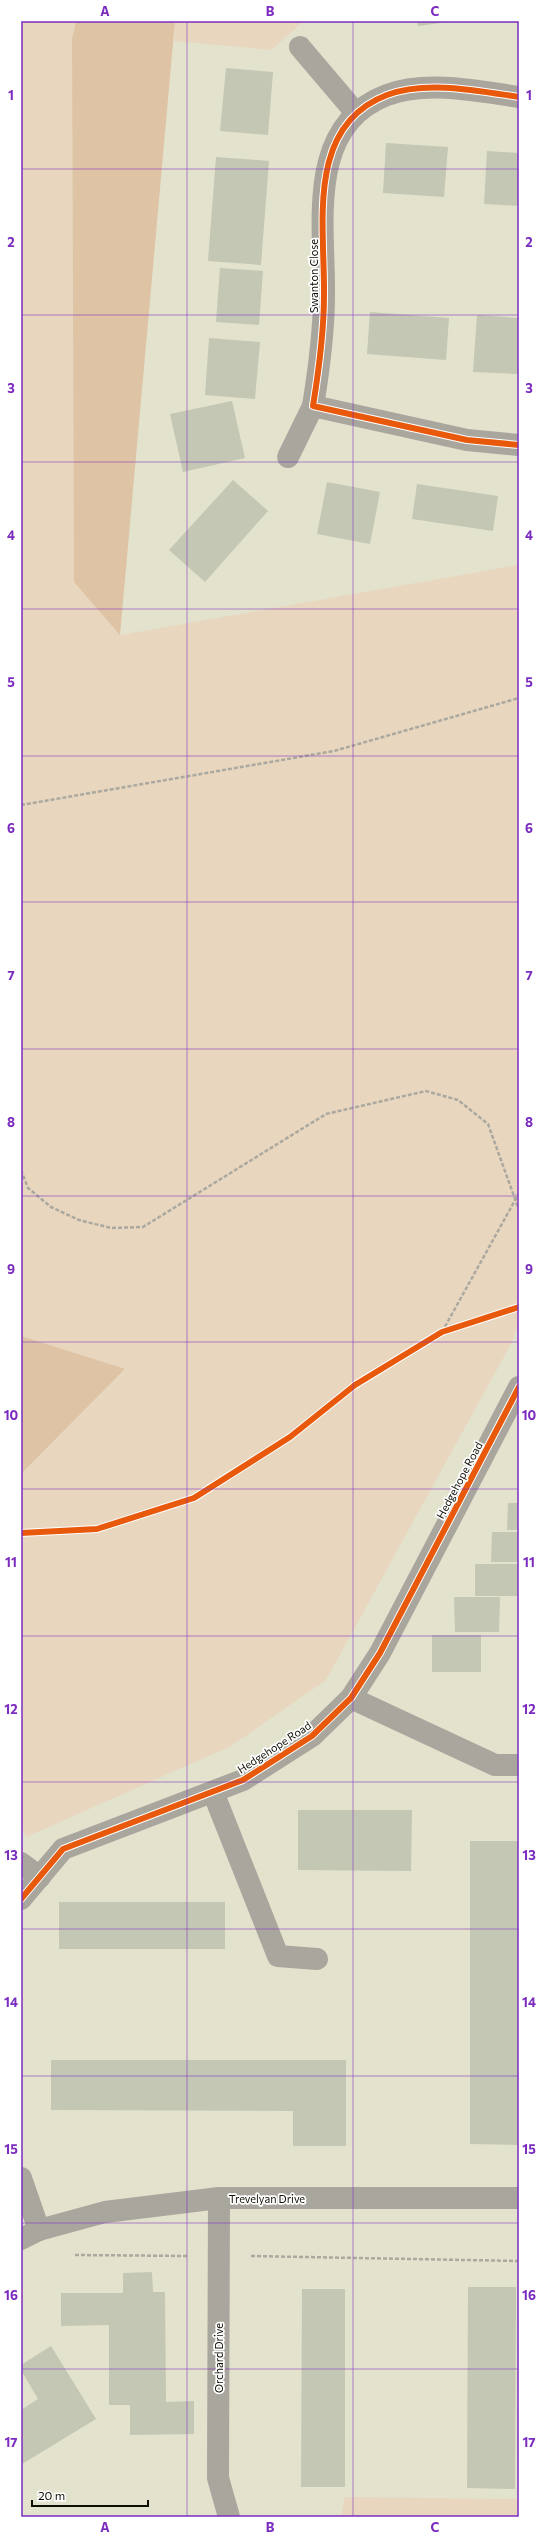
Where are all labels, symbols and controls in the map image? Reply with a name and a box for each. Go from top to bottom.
text: A [100,3,110,19]
text: B [266,3,275,19]
text: C [431,3,440,19]
text: 1 [8,87,14,103]
text: 1 [526,87,532,103]
text: 2 [7,234,15,250]
text: 2 [525,234,533,250]
street label: Swanton Close [307,239,320,313]
text: 3 [7,380,15,396]
text: 3 [525,380,533,396]
text: 4 [7,527,15,543]
text: 4 [525,527,533,543]
text: 5 [7,674,15,690]
text: 5 [525,674,533,690]
text: 6 [7,820,15,836]
text: 6 [525,820,533,836]
text: 7 [7,967,15,983]
text: 7 [525,967,533,983]
text: 8 [7,1114,15,1130]
text: 8 [525,1114,533,1130]
text: 9 [7,1261,15,1277]
text: 9 [525,1261,533,1277]
text: 10 [4,1407,19,1423]
text: 10 [522,1407,537,1423]
street label: Hedgehope Road [433,1439,485,1521]
text: 11 [5,1554,17,1570]
text: 11 [523,1554,535,1570]
text: 12 [4,1701,18,1717]
text: 12 [522,1701,536,1717]
street label: Hedgehope Road [235,1718,313,1776]
text: 13 [4,1847,18,1863]
text: 13 [522,1847,536,1863]
text: 14 [4,1994,18,2010]
text: 14 [522,1994,536,2010]
text: 15 [4,2141,18,2157]
text: 15 [522,2141,536,2157]
street label: Trevelyan Drive [229,2192,305,2205]
text: 16 [4,2287,18,2303]
text: 16 [522,2287,536,2303]
street label: Orchard Drive [212,2323,225,2393]
text: 17 [4,2434,18,2450]
text: 17 [522,2434,536,2450]
scale bar [32,2482,148,2508]
text: 20 m [38,2488,65,2502]
text: A [100,2519,110,2535]
text: B [266,2519,275,2535]
text: C [431,2519,440,2535]

